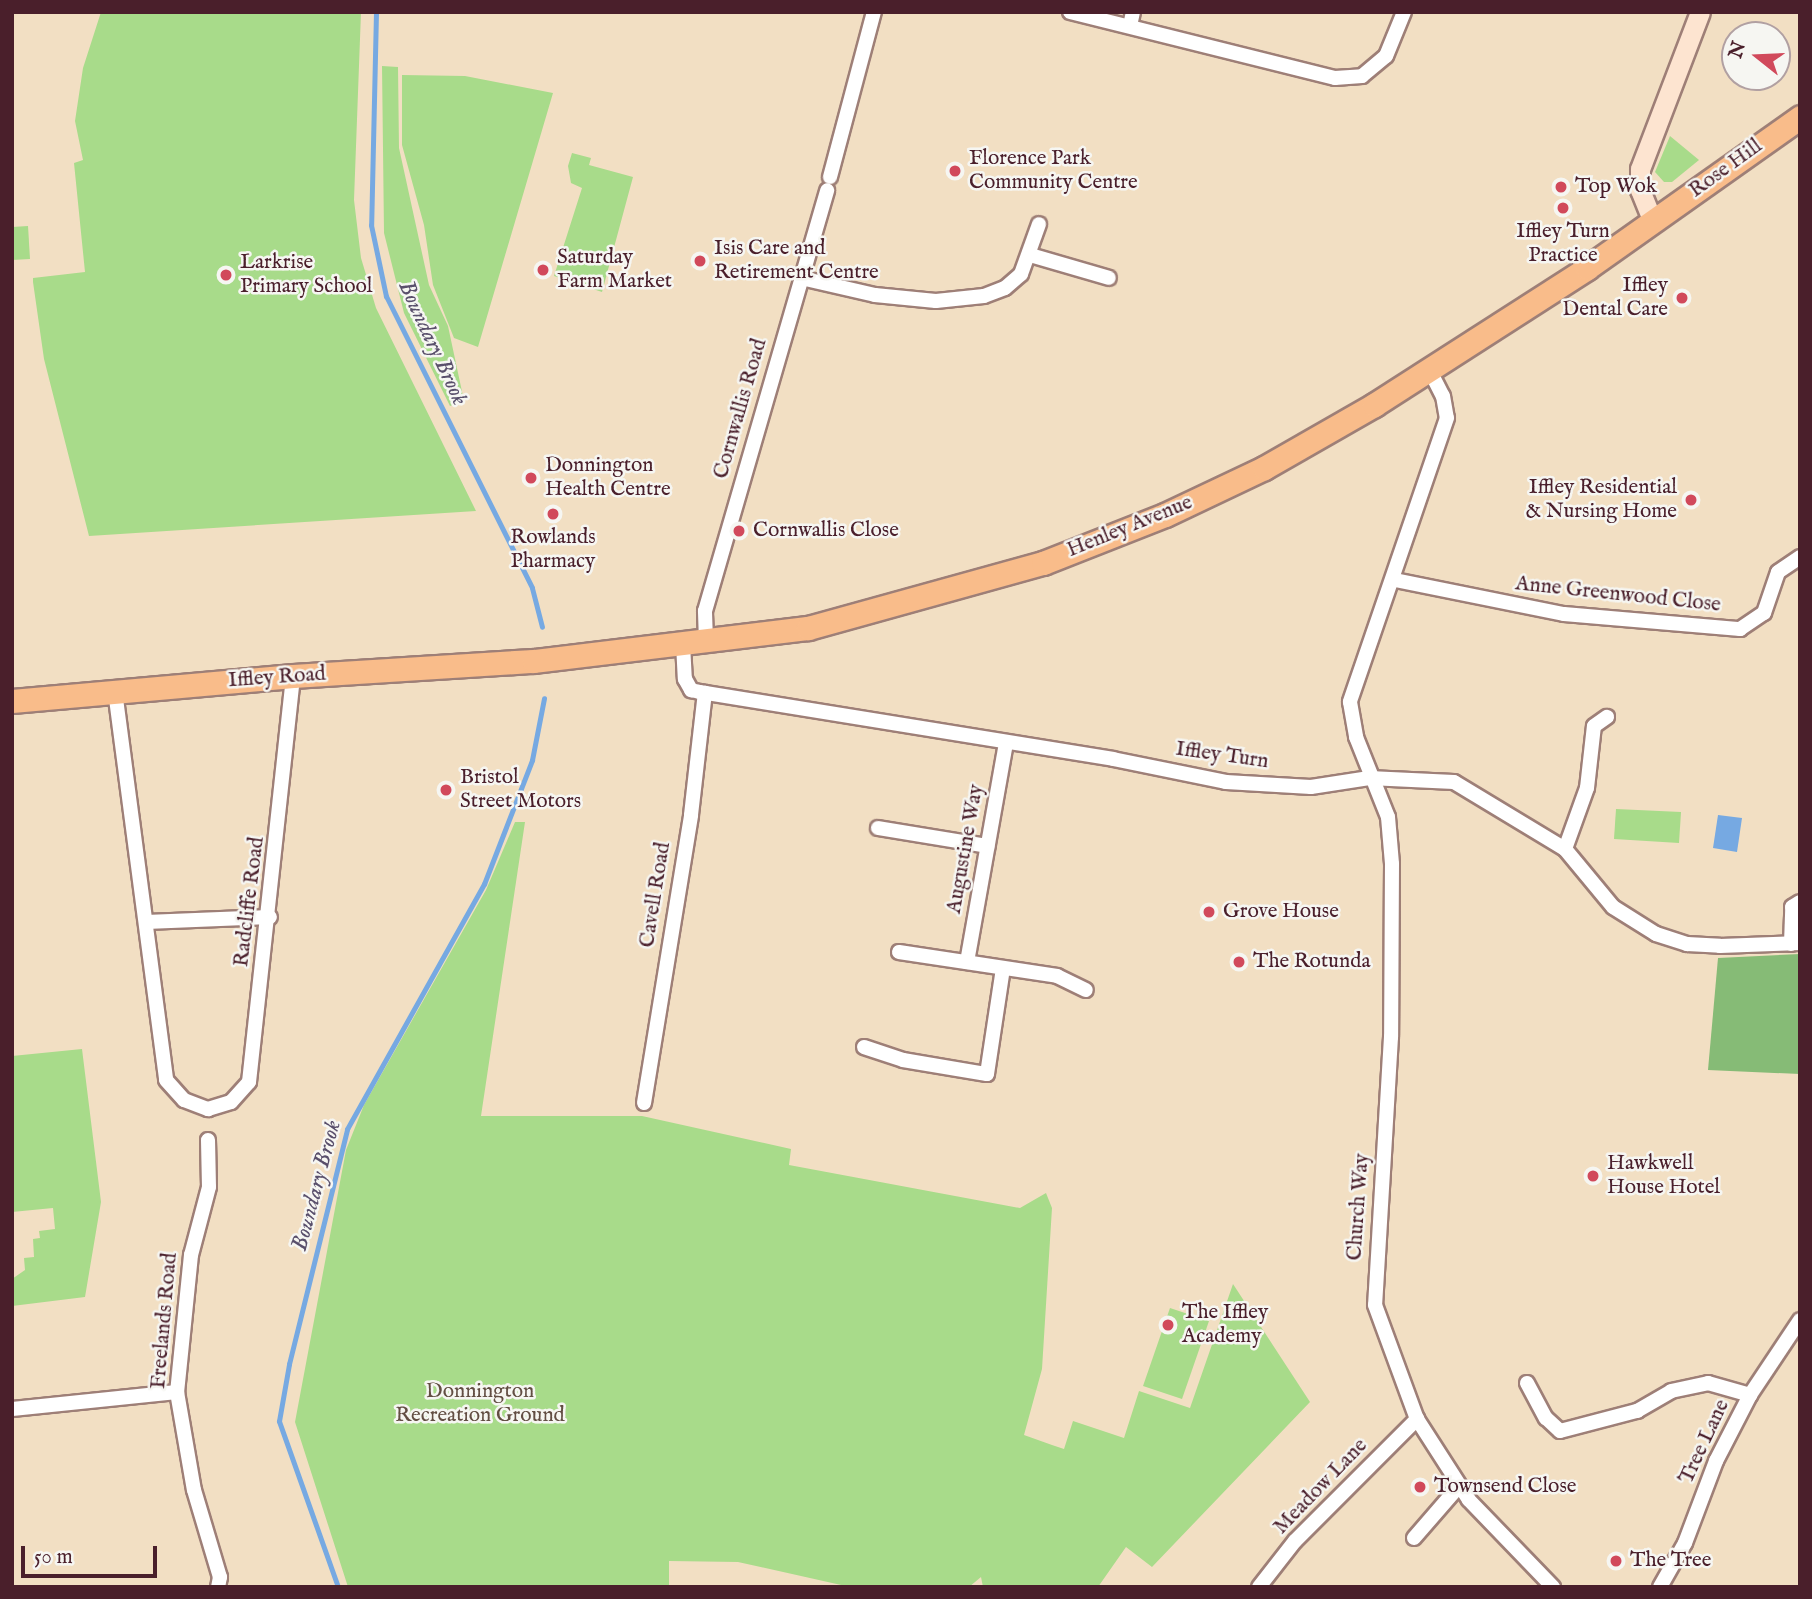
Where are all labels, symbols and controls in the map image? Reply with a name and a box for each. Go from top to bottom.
north arrow [1721,21,1791,91]
text: N [1724,39,1752,62]
street label: Rose Hill [1685,134,1767,204]
place label: Florence Park Community Centre [969,146,1138,196]
marker: Florence Park Community Centre [947,163,963,179]
place label: Top Wok [1575,174,1657,200]
marker: Top Wok [1553,179,1569,195]
marker: Iffley Turn Practice [1555,200,1571,216]
place label: Iffley Turn Practice [1516,219,1610,269]
place label: Isis Care and Retirement Centre [714,236,879,286]
place label: Saturday Farm Market [557,245,672,295]
place label: Larkrise Primary School [240,250,373,300]
marker: Isis Care and Retirement Centre [692,253,708,269]
marker: Saturday Farm Market [535,262,551,278]
marker: Larkrise Primary School [218,267,234,283]
place label: Iffley Dental Care [1562,273,1668,323]
water label: Boundary Brook [391,276,473,410]
marker: Iffley Dental Care [1674,290,1690,306]
street label: Cornwallis Road [709,336,773,482]
place label: Donnington Health Centre [545,453,671,503]
marker: Donnington Health Centre [523,470,539,486]
place label: Iffley Residential & Nursing Home [1525,475,1677,525]
street label: Henley Avenue [1064,490,1196,564]
marker: Iffley Residential & Nursing Home [1683,492,1699,508]
marker: Rowlands Pharmacy [545,506,561,522]
place label: Cornwallis Close [753,518,899,544]
marker: Cornwallis Close [731,523,747,539]
place label: Rowlands Pharmacy [510,525,596,575]
street label: Anne Greenwood Close [1514,572,1722,618]
street label: Iffley Road [227,662,327,694]
street label: Iffley Turn [1174,737,1270,775]
place label: Bristol Street Motors [460,765,581,815]
marker: Bristol Street Motors [438,782,454,798]
street label: Augustine Way [942,782,990,916]
street label: Radcliffe Road [230,836,270,968]
street label: Cavell Road [635,841,677,949]
place label: Grove House [1223,899,1339,925]
marker: Grove House [1201,904,1217,920]
place label: The Rotunda [1253,949,1370,975]
marker: The Rotunda [1231,954,1247,970]
water label: Boundary Brook [286,1118,348,1254]
place label: Hawkwell House Hotel [1607,1151,1720,1201]
street label: Church Way [1343,1153,1375,1261]
marker: Hawkwell House Hotel [1585,1168,1601,1184]
street label: Freelands Road [146,1252,184,1390]
place label: The Iffley Academy [1182,1300,1268,1350]
marker: The Iffley Academy [1160,1317,1176,1333]
park label: Donnington Recreation Ground [395,1379,565,1429]
street label: Tree Lane [1675,1396,1735,1488]
street label: Meadow Lane [1269,1434,1373,1540]
place label: Townsend Close [1434,1474,1576,1500]
marker: Townsend Close [1412,1479,1428,1495]
scale bar [24,1532,161,1576]
text: 50 m [34,1544,73,1571]
place label: The Tree [1630,1548,1711,1574]
marker: The Tree [1608,1553,1624,1569]

